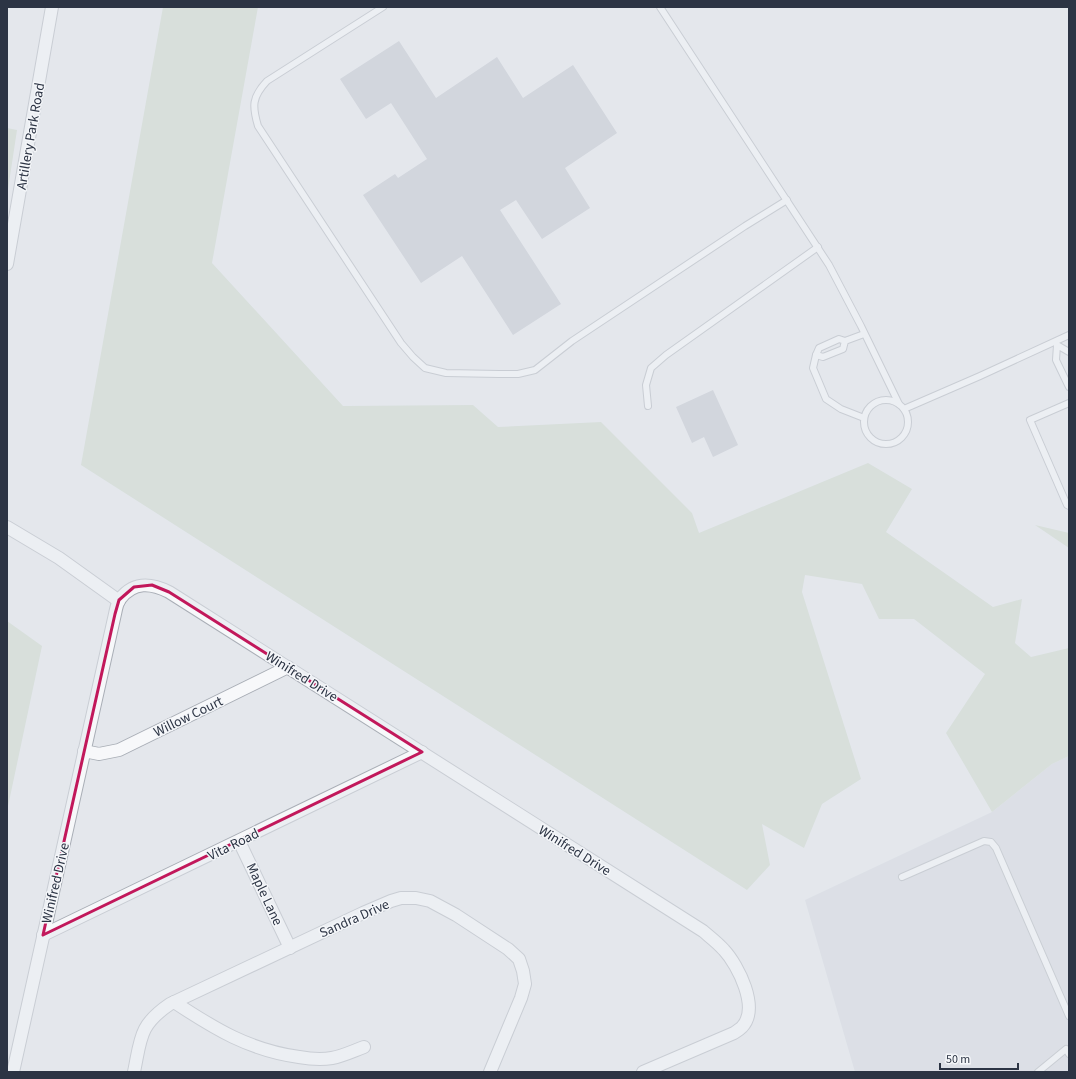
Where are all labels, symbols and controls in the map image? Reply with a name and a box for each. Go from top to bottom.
street label: Artillery Park Road [12,81,50,191]
street label: Winifred Drive [261,647,342,707]
street label: Willow Court [150,691,227,742]
street label: Winifred Drive [534,821,615,881]
street label: Vita Road [204,824,263,866]
street label: Winifred Drive [37,841,75,926]
street label: Maple Lane [241,860,287,929]
street label: Sandra Drive [316,895,393,943]
scale bar [940,1045,1018,1071]
text: 50 m [946,1051,970,1068]

